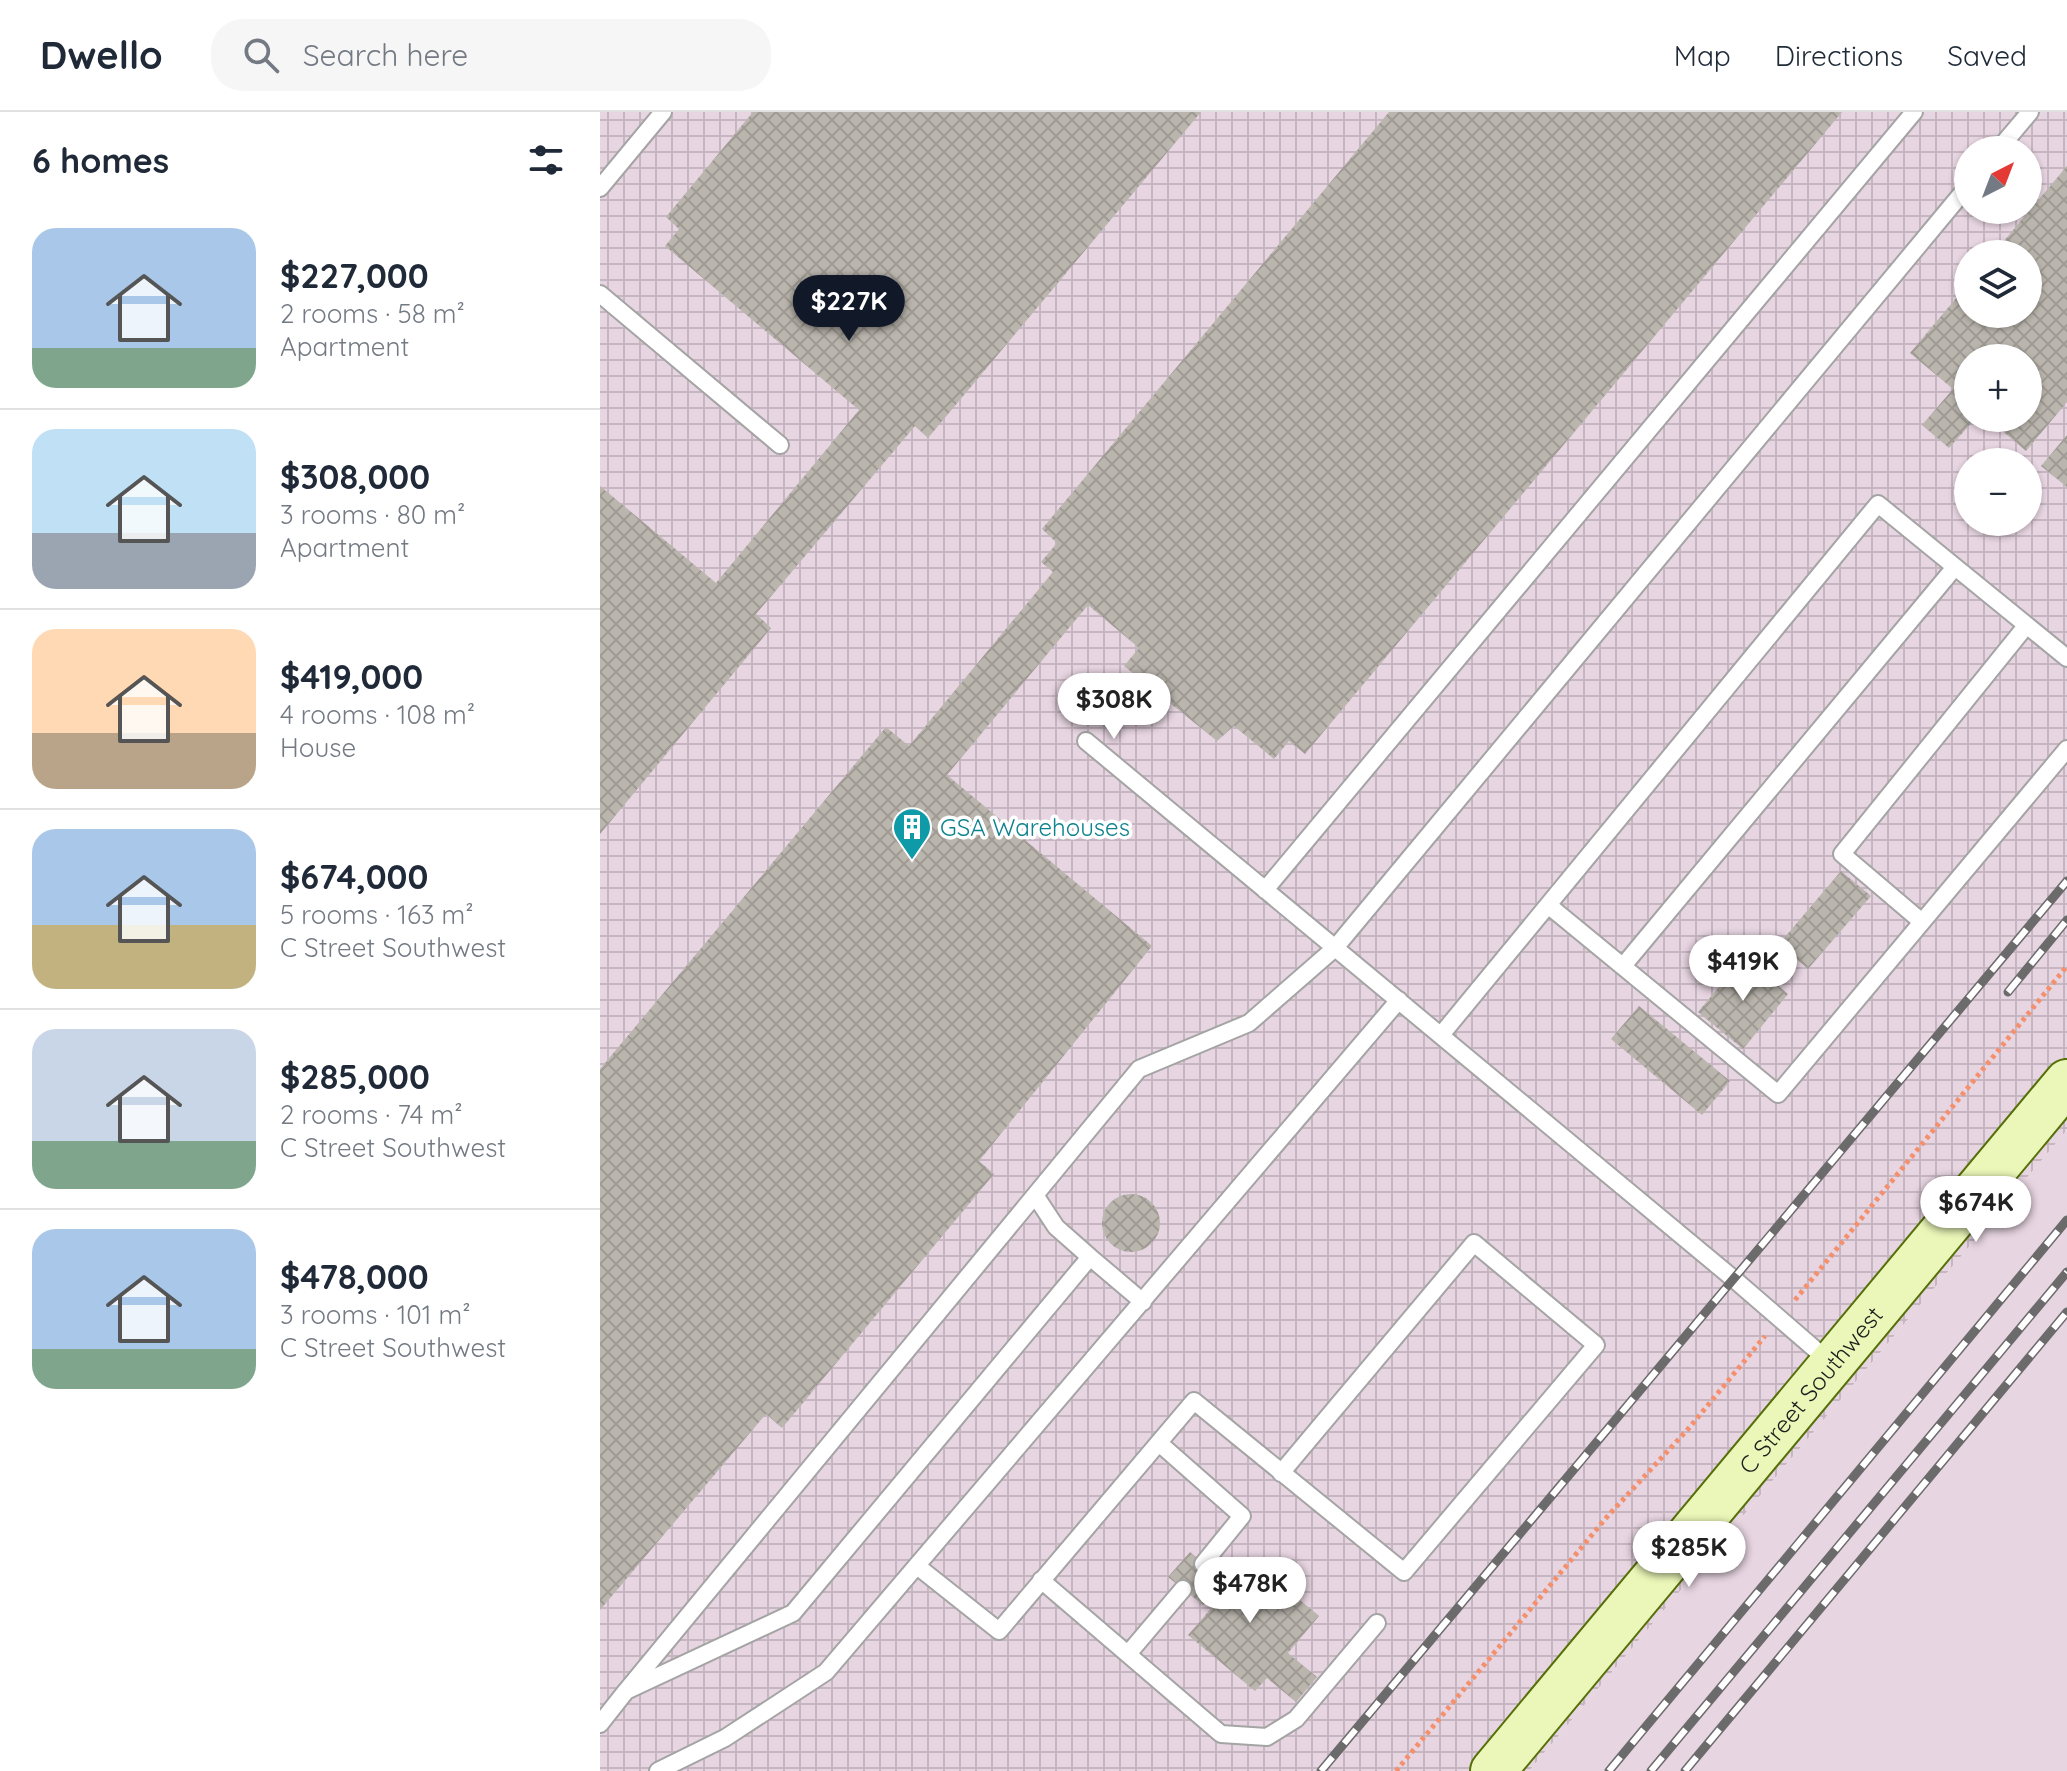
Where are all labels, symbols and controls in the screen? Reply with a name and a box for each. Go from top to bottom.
search box [211,19,771,91]
text: Dwello [40,31,163,79]
icon: search [239,33,283,77]
text: Search here [303,36,468,74]
text: Map [1674,38,1731,73]
text: Directions [1775,38,1903,73]
text: Saved [1947,38,2027,73]
north arrow [1954,136,2042,224]
map controls [1954,136,2042,536]
icon: filters [524,138,568,182]
text: 6 homes [32,139,169,182]
button: layers [1954,240,2042,328]
text: $227,000 [280,254,429,297]
icon: home [96,260,192,356]
pin: $227K [793,275,905,343]
text: $227K [811,284,887,317]
text: 2 rooms · 58 m² [280,297,465,330]
text: Apartment [280,330,409,363]
button: + [1954,344,2042,432]
button: − [1954,448,2042,536]
text: $308,000 [280,455,430,498]
icon: home [96,461,192,557]
text: 3 rooms · 80 m² [280,498,465,531]
text: Apartment [280,531,409,564]
text: $419,000 [280,655,423,698]
icon: home [96,661,192,757]
pin: $308K [1058,673,1170,741]
text: $308K [1076,682,1152,715]
text: 4 rooms · 108 m² [280,698,475,731]
text: House [280,731,356,764]
building icon: GSA Warehouses [891,806,933,861]
place label: GSA Warehouses [940,812,1130,842]
text: $674,000 [280,855,428,898]
icon: home [96,861,192,957]
text: 5 rooms · 163 m² [280,898,474,931]
text: C Street Southwest [280,931,506,964]
pin: $419K [1687,935,1799,1003]
text: $419K [1707,944,1779,977]
text: $285,000 [280,1055,430,1098]
icon: home [96,1061,192,1157]
text: 2 rooms · 74 m² [280,1098,463,1131]
text: C Street Southwest [280,1131,506,1164]
pin: $674K [1920,1176,2032,1244]
text: $674K [1938,1185,2014,1218]
text: $478,000 [280,1255,429,1298]
icon: home [96,1261,192,1357]
text: 3 rooms · 101 m² [280,1298,471,1331]
street label: C Street Southwest [1732,1300,1889,1480]
text: C Street Southwest [280,1331,506,1364]
pin: $285K [1633,1521,1745,1589]
text: $285K [1651,1530,1727,1563]
pin: $478K [1194,1557,1306,1625]
text: $478K [1212,1566,1288,1599]

